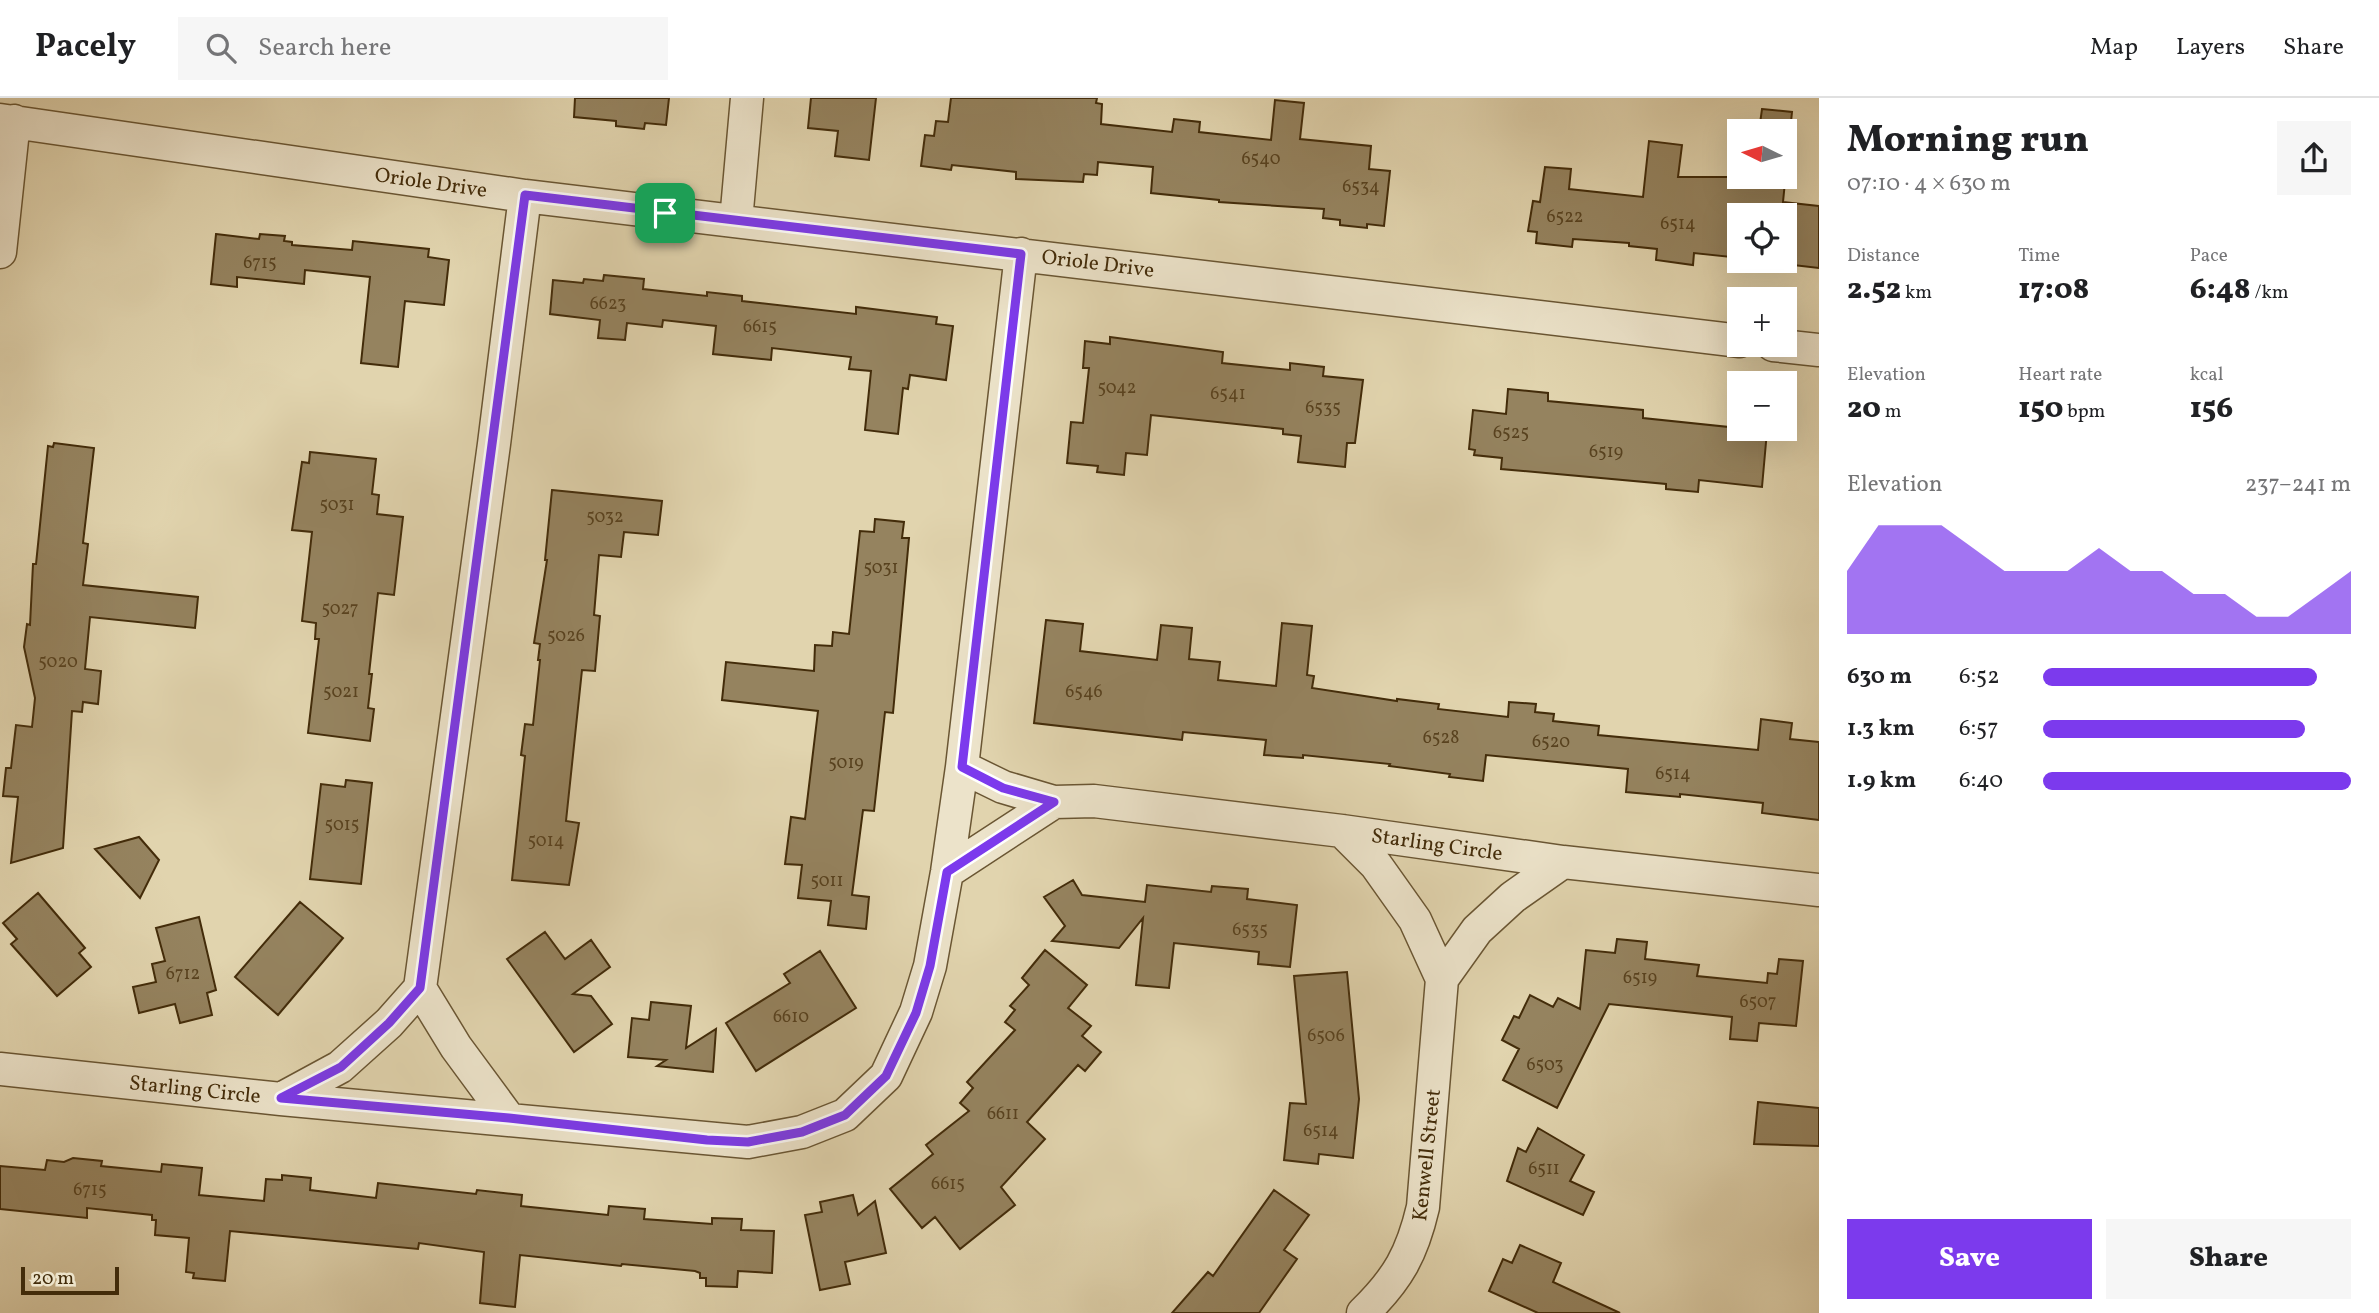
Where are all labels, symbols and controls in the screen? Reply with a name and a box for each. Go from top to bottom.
search box [178,17,668,80]
text: Pacely [35,25,136,71]
icon: search [202,29,240,67]
text: Search here [258,30,391,66]
text: Map [2090,31,2138,65]
text: Layers [2176,31,2245,65]
text: Share [2283,31,2344,65]
text: Morning run [1847,115,2089,168]
north arrow [1727,119,1797,189]
map controls [1727,119,1797,441]
button: share [2277,121,2351,195]
house number: 6540 [1242,147,1281,172]
street label: Oriole Drive [373,161,489,206]
text: 07:10 · 4 × 630 m [1847,168,2011,200]
house number: 6534 [1342,175,1380,200]
pin [635,183,695,243]
icon: arrive [646,194,684,232]
button: locate [1727,203,1797,273]
house number: 6522 [1546,205,1584,230]
house number: 6514 [1660,212,1696,237]
street label: Oriole Drive [1040,243,1156,286]
text: Distance [1847,243,1920,269]
text: Time [2018,243,2060,269]
text: Pace [2190,243,2228,269]
house number: 6715 [243,251,277,276]
text: 2.52 [1847,269,1901,311]
text: 17:08 [2018,269,2089,311]
text: 6:48 [2190,269,2251,311]
text: km [1901,280,1932,306]
text: /km [2251,280,2289,306]
button: + [1727,287,1797,357]
house number: 6623 [590,292,626,317]
house number: 6615 [743,315,777,340]
text: Elevation [1847,362,1926,388]
text: Heart rate [2018,362,2102,388]
text: kcal [2190,362,2223,388]
button: − [1727,371,1797,441]
house number: 5042 [1097,376,1137,401]
house number: 6541 [1210,382,1246,407]
text: 20 [1847,388,1881,430]
text: 150 [2018,388,2063,430]
text: 156 [2190,388,2233,430]
house number: 6535 [1305,396,1341,421]
text: m [1881,399,1902,425]
text: bpm [2063,399,2105,425]
house number: 6525 [1493,421,1529,446]
house number: 6519 [1589,440,1623,465]
text: Elevation [1847,469,1943,501]
text: 237–241 m [2245,469,2351,501]
house number: 5031 [320,493,354,518]
house number: 5032 [586,505,624,530]
house number: 5031 [864,556,898,581]
house number: 5027 [321,597,359,622]
house number: 5026 [547,624,585,649]
house number: 5020 [38,650,78,675]
text: 630 m [1847,661,1912,693]
text: 6:52 [1959,661,1999,693]
house number: 5021 [323,680,359,705]
house number: 6546 [1065,680,1103,705]
text: 1.3 km [1847,713,1915,745]
text: 6:57 [1959,713,1998,745]
house number: 6528 [1423,726,1459,751]
house number: 6520 [1532,730,1570,755]
house number: 5019 [828,751,864,776]
house number: 6514 [1655,762,1691,787]
text: 1.9 km [1847,765,1916,797]
text: 6:40 [1959,765,2003,797]
house number: 5015 [325,813,359,838]
street label: Starling Circle [1369,822,1504,869]
house number: 5014 [528,829,564,854]
house number: 5011 [810,869,844,894]
house number: 6535 [1232,918,1268,943]
house number: 6712 [166,962,200,987]
house number: 6519 [1623,966,1657,991]
house number: 6507 [1740,990,1776,1015]
house number: 6610 [773,1005,809,1030]
house number: 6506 [1307,1024,1345,1049]
house number: 6503 [1527,1053,1564,1078]
street label: Starling Circle [128,1069,262,1112]
street label: Kenwell Street [1406,1088,1449,1223]
house number: 6611 [987,1102,1019,1127]
house number: 6514 [1303,1119,1339,1144]
house number: 6511 [1528,1157,1560,1182]
house number: 6615 [931,1172,965,1197]
house number: 6715 [73,1178,107,1203]
button: Save [1847,1219,2092,1299]
button: Share [2106,1219,2351,1299]
scale bar [21,1264,119,1296]
text: 20 m [32,1266,74,1292]

